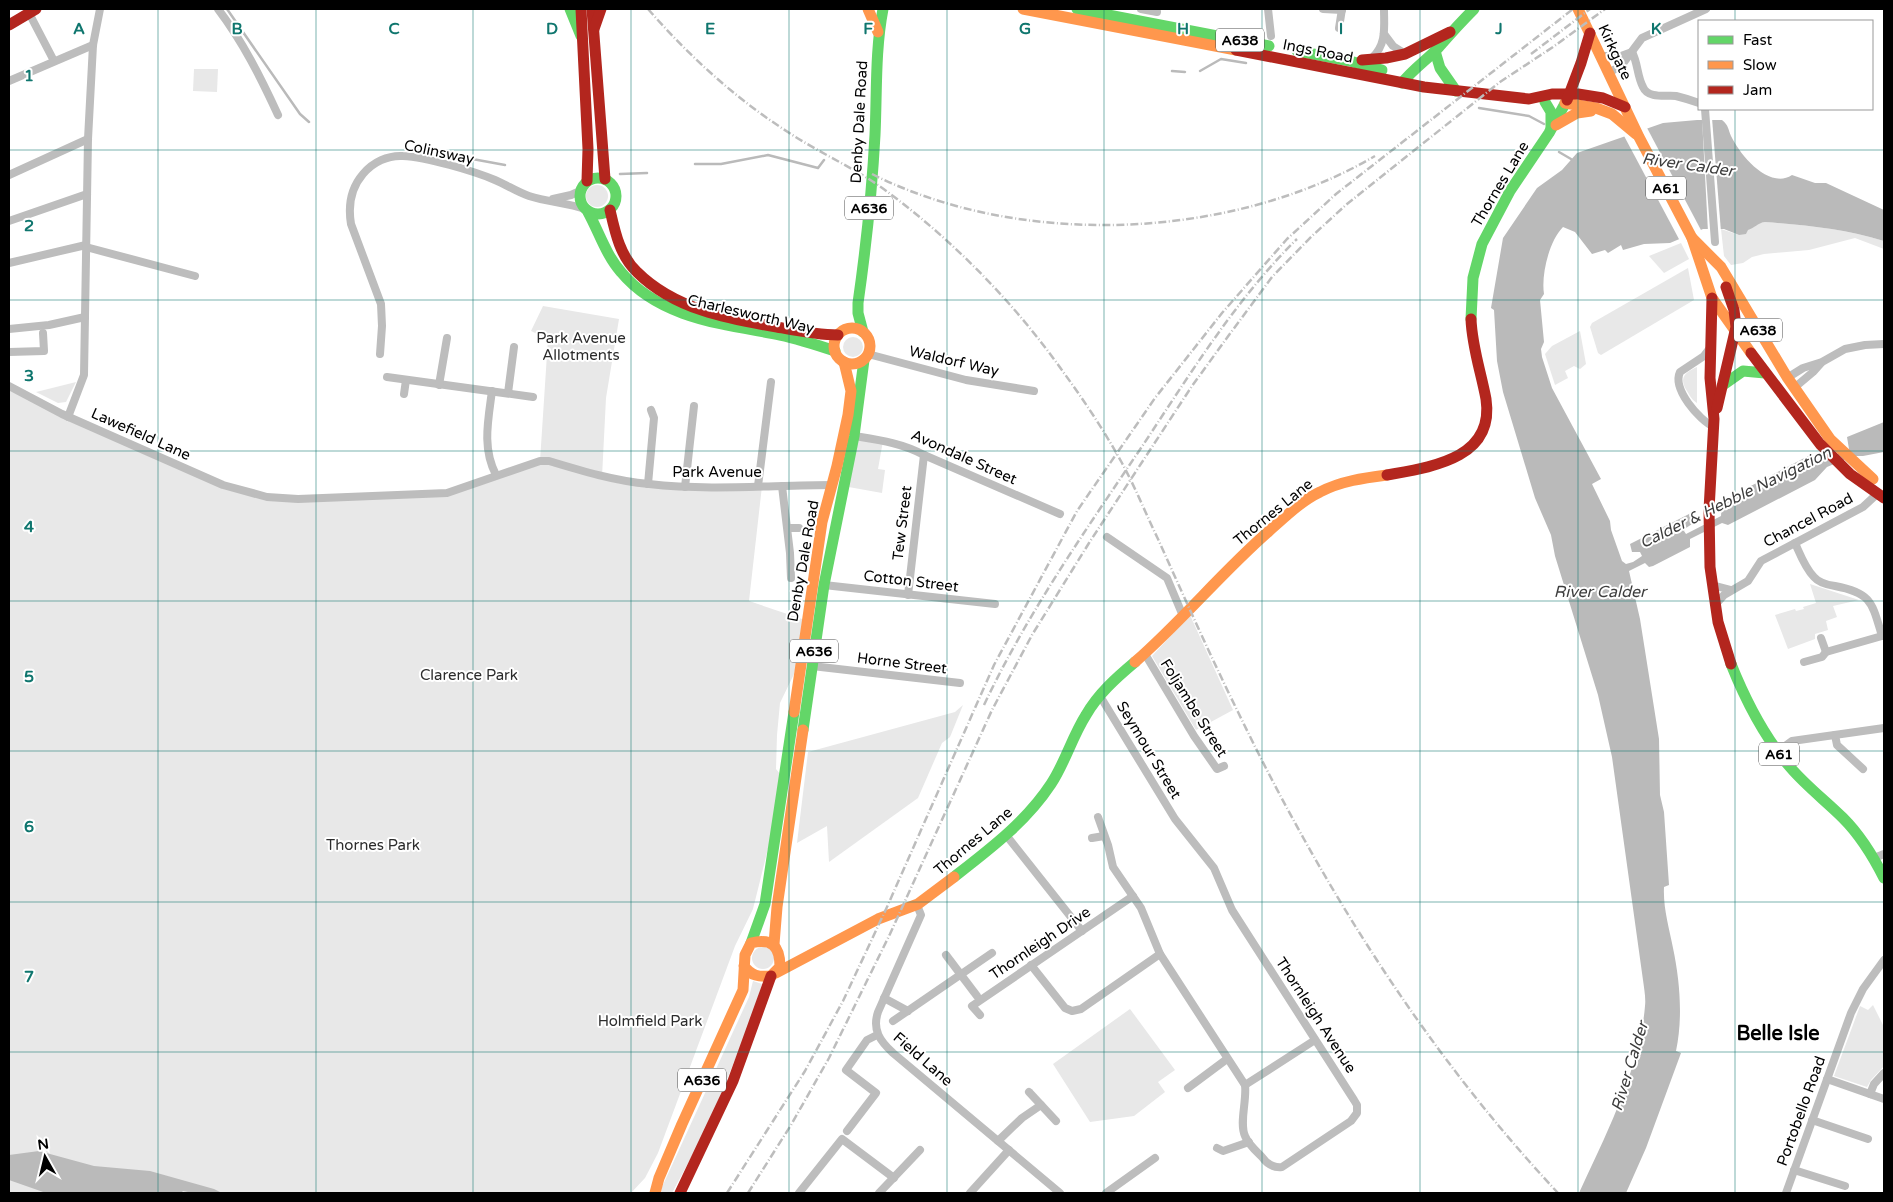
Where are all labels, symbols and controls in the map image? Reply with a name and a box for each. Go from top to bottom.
text: A [73,19,85,39]
text: B [231,19,243,39]
text: C [388,19,400,39]
text: D [546,19,558,39]
text: E [705,19,715,39]
text: F [863,19,873,39]
text: G [1019,19,1031,39]
text: H [1177,19,1189,39]
text: I [1339,19,1343,39]
text: J [1494,19,1503,39]
text: K [1651,19,1662,39]
legend [1698,20,1873,110]
street label: Kirkgate [1594,21,1636,83]
road number: A638 [1216,28,1264,52]
text: Fast [1743,31,1773,49]
street label: Ings Road [1281,35,1355,67]
text: Slow [1743,56,1777,74]
street label: Denby Dale Road [847,60,871,184]
text: 1 [24,66,34,86]
text: Jam [1743,81,1772,99]
street label: Colinsway [402,136,476,168]
street label: Thornes Lane [1467,138,1533,230]
water label: River Calder [1641,149,1737,182]
road number: A61 [1646,177,1686,200]
road number: A636 [845,197,893,220]
text: 2 [24,216,34,236]
street label: Charlesworth Way [686,291,816,337]
road number: A638 [1734,318,1782,342]
park label: Park Avenue Allotments [536,329,626,364]
street label: Waldorf Way [907,342,1001,380]
text: 3 [24,366,34,386]
street label: Lawefield Lane [88,404,194,464]
street label: Avondale Street [908,426,1020,488]
water label: Calder & Hebble Navigation [1637,442,1835,553]
street label: Park Avenue [672,463,762,481]
street label: Thornes Lane [1230,475,1316,549]
street label: Tew Street [888,484,916,561]
street label: Chancel Road [1760,489,1856,551]
street label: Denby Dale Road [783,499,823,623]
text: 4 [24,517,34,537]
street label: Cotton Street [862,566,960,596]
water label: River Calder [1554,582,1648,602]
road number: A636 [790,640,838,662]
street label: Horne Street [856,649,948,677]
street label: Foljambe Street [1157,656,1231,761]
park label: Clarence Park [420,666,518,684]
text: 5 [24,667,34,687]
street label: Seymour Street [1113,698,1185,802]
road number: A61 [1759,742,1799,766]
street label: Thornes Lane [930,803,1016,879]
text: 6 [24,817,34,837]
park label: Thornes Park [326,836,420,854]
street label: Thornleigh Drive [986,903,1094,983]
street label: Thornleigh Avenue [1272,954,1360,1076]
text: 7 [24,967,34,987]
park label: Holmfield Park [598,1012,702,1030]
water label: River Calder [1607,1017,1654,1113]
district label: Belle Isle [1737,1022,1819,1046]
street label: Field Lane [890,1028,956,1090]
street label: Portobello Road [1773,1054,1829,1168]
road number: A636 [678,1068,726,1092]
north arrow [20,1132,70,1182]
text: N [37,1135,50,1154]

